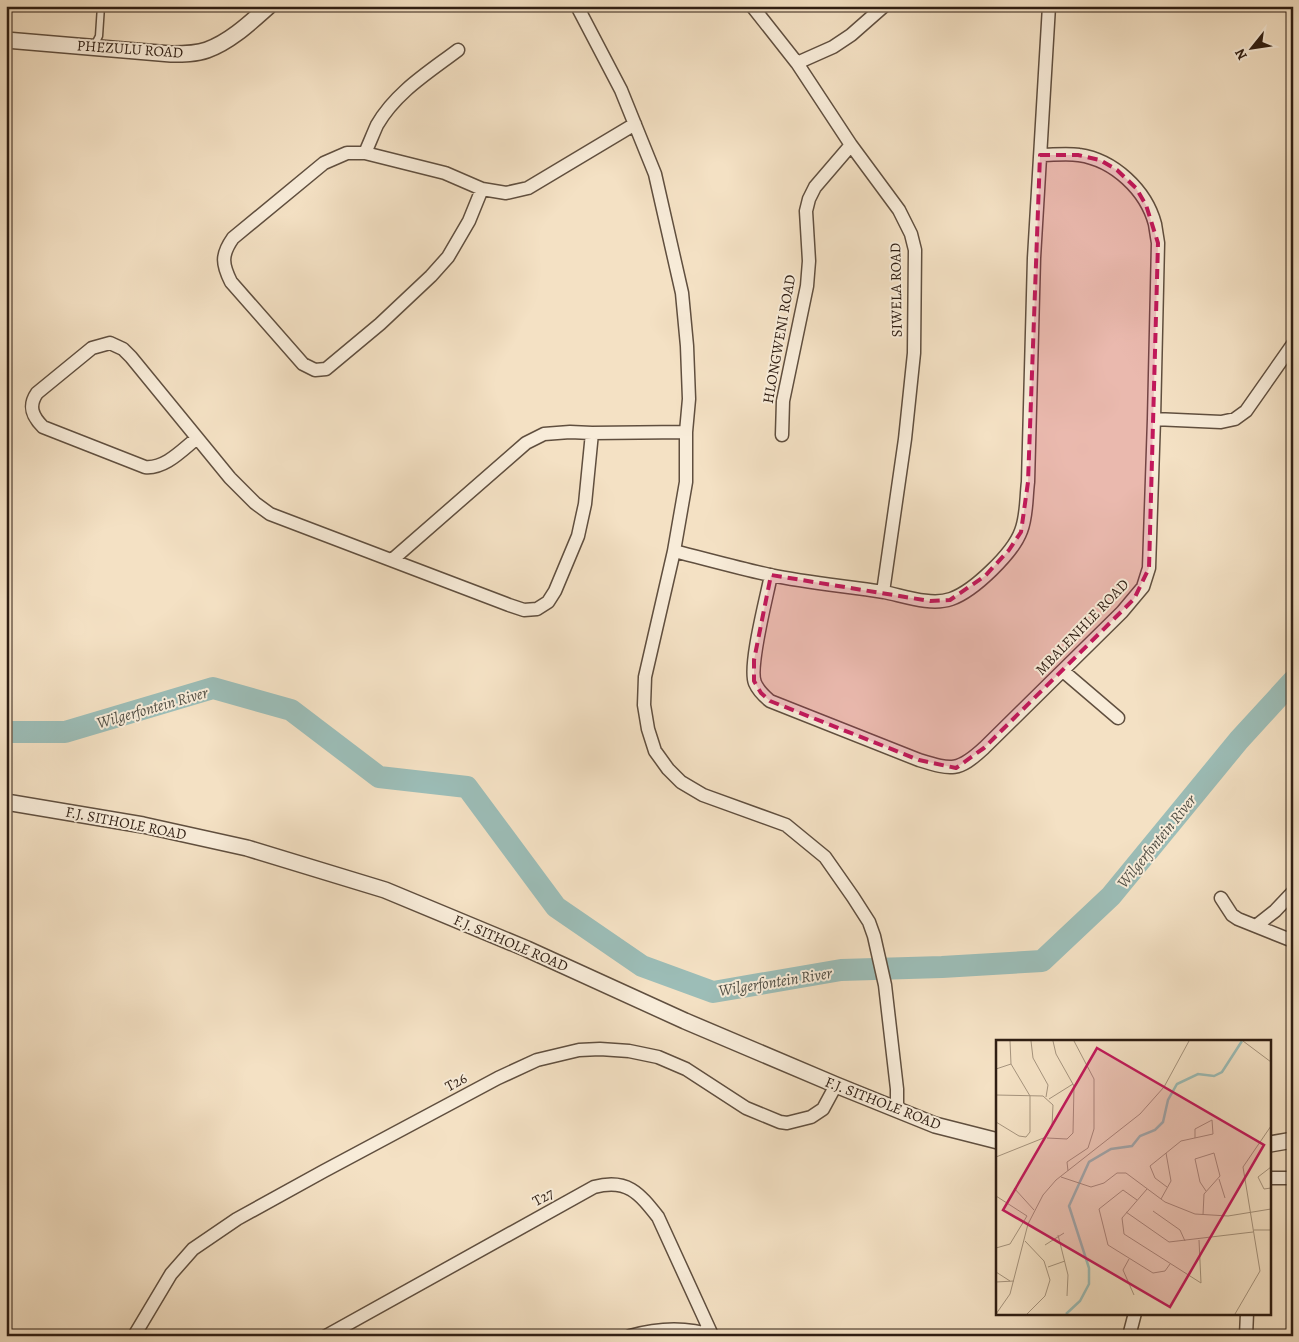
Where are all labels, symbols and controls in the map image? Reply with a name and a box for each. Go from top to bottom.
north arrow [1226,22,1276,72]
street label: PHEZULU ROAD [76,35,184,63]
text: N [1230,45,1252,63]
street label: SIWELA ROAD [885,243,907,337]
street label: HLONGWENI ROAD [758,273,800,405]
street label: MBALENHLE ROAD [1031,575,1133,679]
water label: Wilgerfontein River [94,681,211,734]
water label: Wilgerfontein River [1112,790,1202,893]
street label: F.J. SITHOLE ROAD [64,801,188,845]
street label: F.J. SITHOLE ROAD [451,910,571,976]
water label: Wilgerfontein River [717,962,834,1002]
inset map [996,1040,1272,1314]
street label: T26 [441,1068,471,1096]
street label: F.J. SITHOLE ROAD [822,1072,944,1134]
street label: T27 [529,1183,558,1211]

